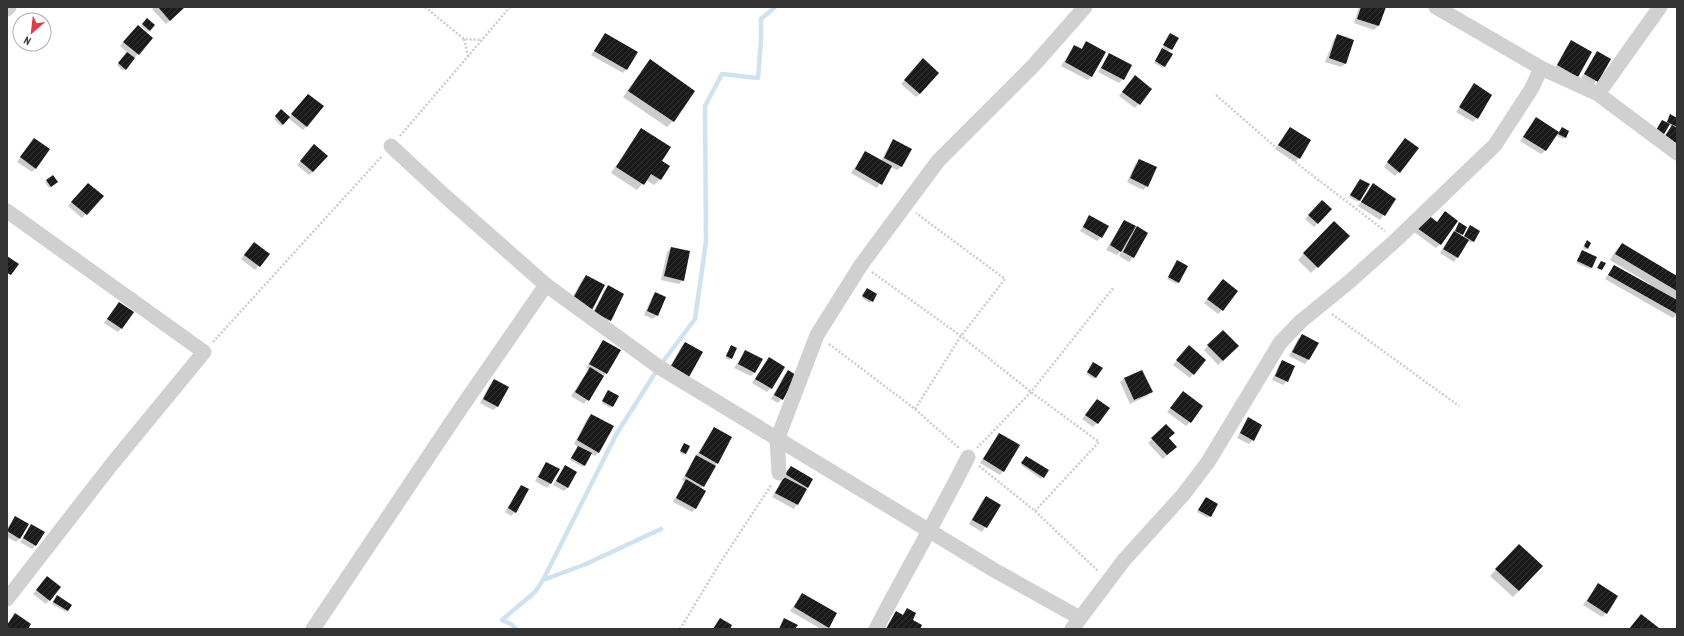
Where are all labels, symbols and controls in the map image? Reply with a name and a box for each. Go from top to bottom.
north arrow [12,12,52,52]
text: N [21,33,33,48]

